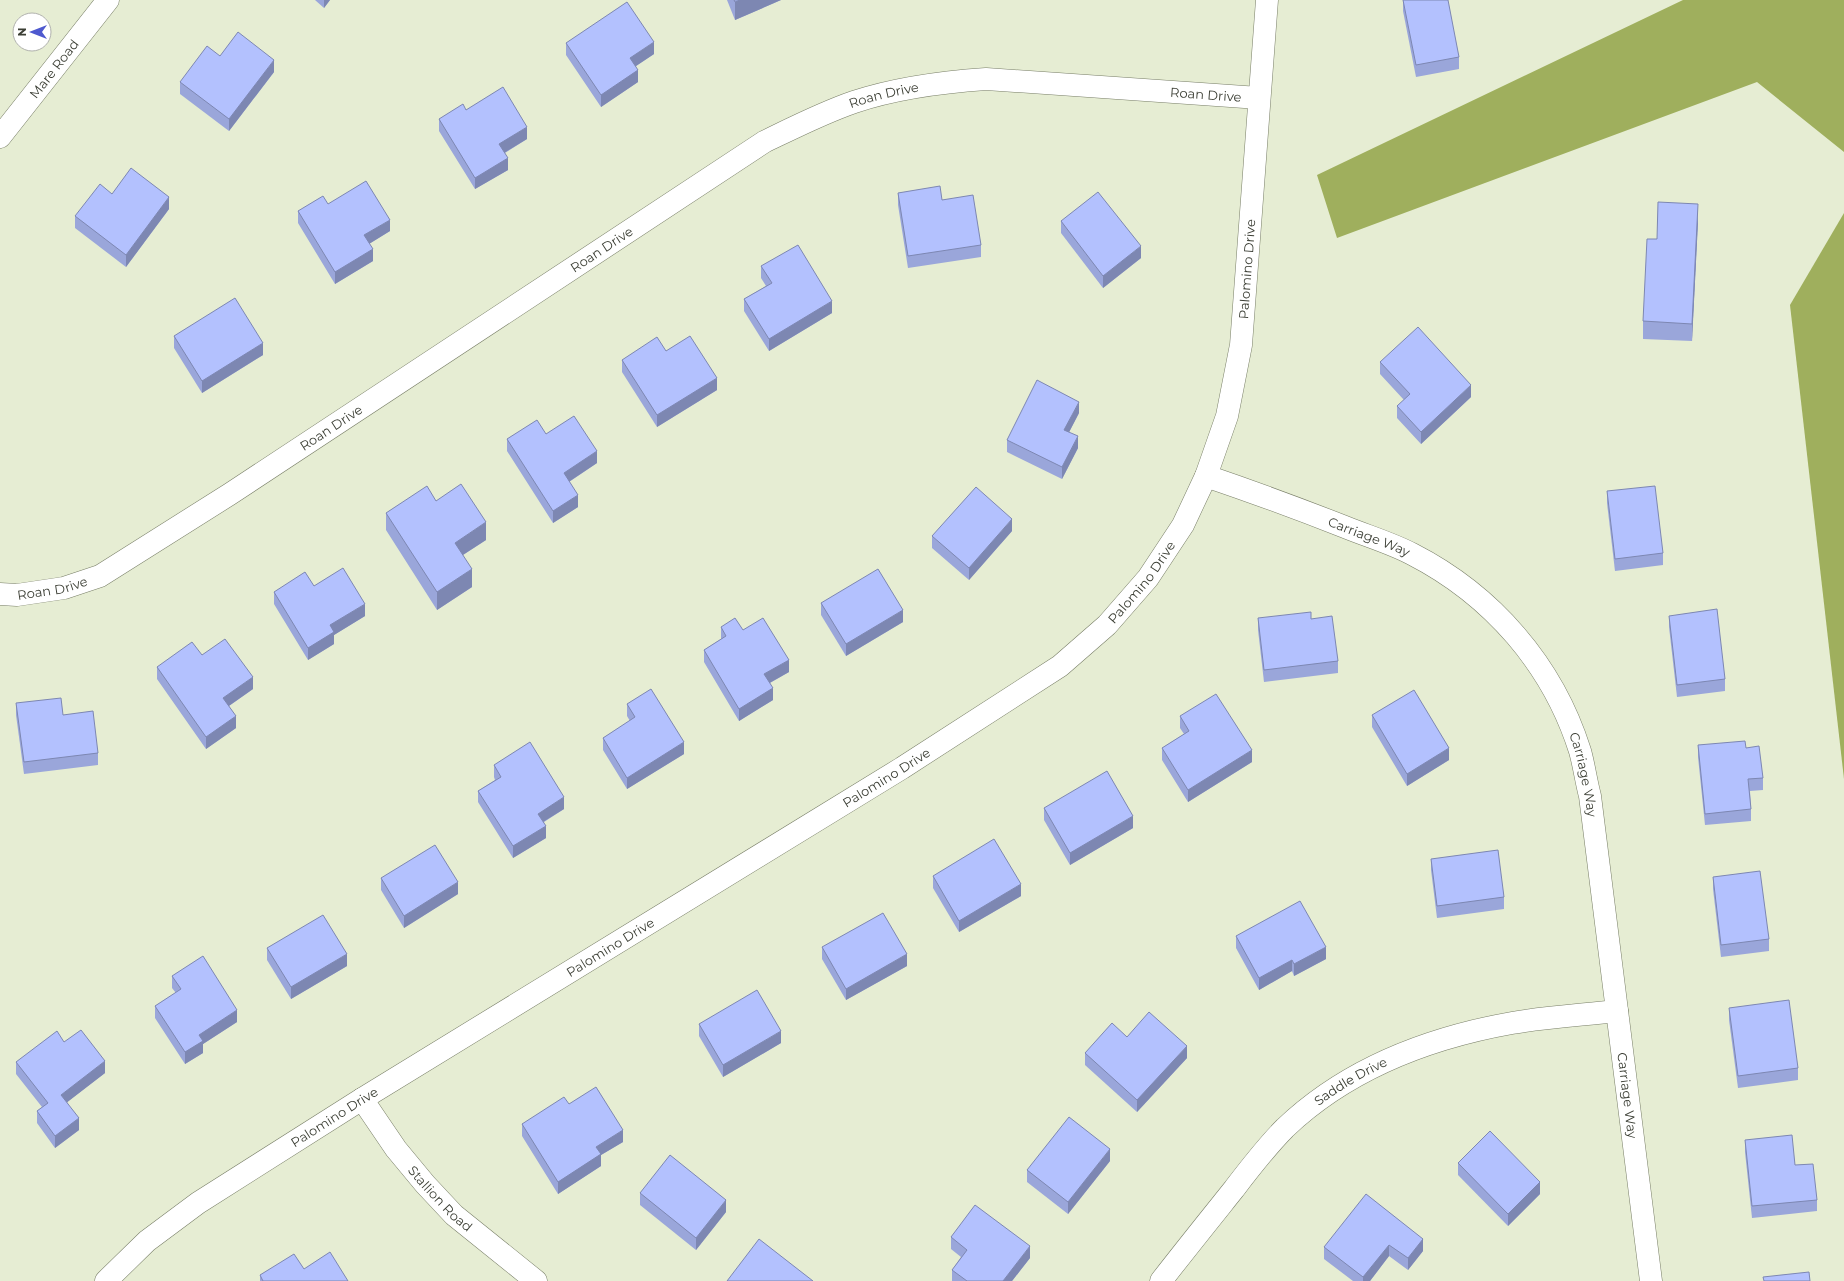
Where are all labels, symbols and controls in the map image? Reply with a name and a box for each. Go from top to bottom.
north arrow [12,12,52,52]
text: N [15,28,29,36]
street label: Mare Road [26,36,82,101]
street label: Roan Drive [847,79,920,111]
street label: Roan Drive [1170,84,1242,105]
street label: Palomino Drive [1235,218,1258,320]
street label: Roan Drive [567,223,636,276]
street label: Roan Drive [297,401,365,454]
street label: Carriage Way [1326,513,1414,560]
street label: Palomino Drive [1104,538,1178,626]
street label: Roan Drive [16,573,90,603]
street label: Carriage Way [1566,730,1601,819]
street label: Palomino Drive [839,744,933,811]
street label: Palomino Drive [563,914,657,980]
street label: Carriage Way [1614,1051,1641,1140]
street label: Saddle Drive [1311,1053,1390,1109]
street label: Palomino Drive [287,1083,381,1150]
street label: Stallion Road [405,1162,476,1235]

